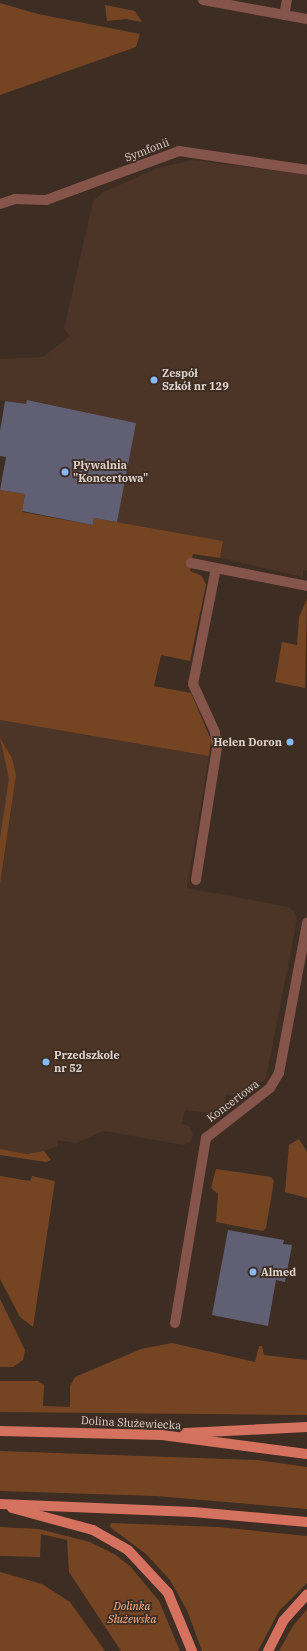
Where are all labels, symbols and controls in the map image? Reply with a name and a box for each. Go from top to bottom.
street label: Symfonii [123,135,171,165]
place label: Zespół Szkół nr 129 [162,367,229,393]
marker: Zespół Szkół nr 129 [149,375,159,385]
place label: Pływalnia "Koncertowa" [73,459,148,485]
marker: Pływalnia "Koncertowa" [60,467,70,477]
place label: Helen Doron [213,735,282,749]
marker: Helen Doron [285,737,295,747]
place label: Przedszkole nr 52 [54,1049,120,1075]
marker: Przedszkole nr 52 [41,1057,51,1067]
street label: Koncertowa [204,1077,262,1125]
place label: Almed [261,1265,296,1279]
marker: Almed [248,1267,258,1277]
street label: Dolina Służewiecka [81,1414,181,1432]
park label: Dolinka Służewska [108,1600,156,1626]

